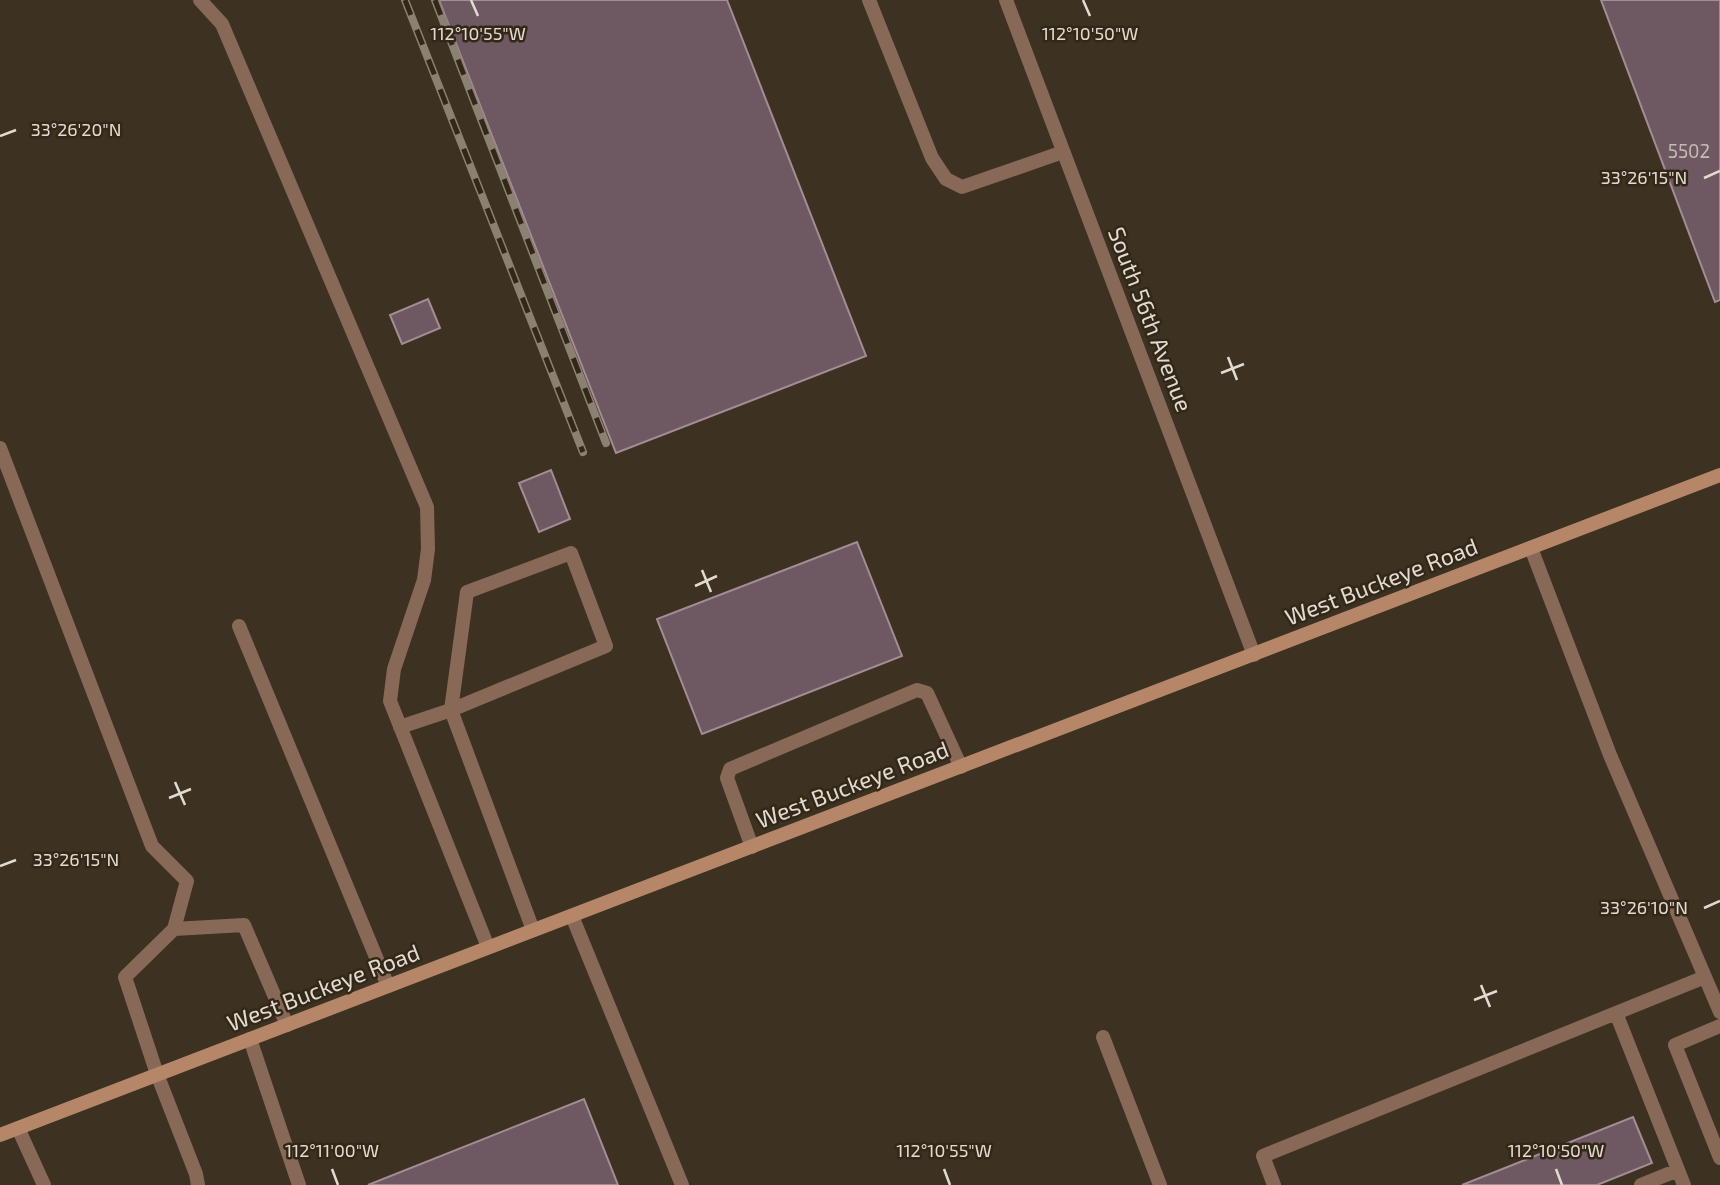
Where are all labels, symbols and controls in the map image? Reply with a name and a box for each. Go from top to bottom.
text: 112°10'55"W [430,22,526,44]
text: 112°10'50"W [1042,22,1138,44]
text: 33°26'20"N [31,118,121,140]
house number: 5502 [1668,139,1710,162]
text: 33°26'15"N [1601,166,1687,188]
street label: South 56th Avenue [1103,223,1199,415]
street label: West Buckeye Road [1281,531,1481,631]
street label: West Buckeye Road [752,734,952,834]
text: 33°26'15"N [33,848,119,870]
text: 33°26'10"N [1600,896,1688,918]
street label: West Buckeye Road [223,937,423,1037]
text: 112°11'00"W [285,1139,379,1161]
text: 112°10'55"W [896,1139,992,1161]
text: 112°10'50"W [1508,1139,1604,1161]

